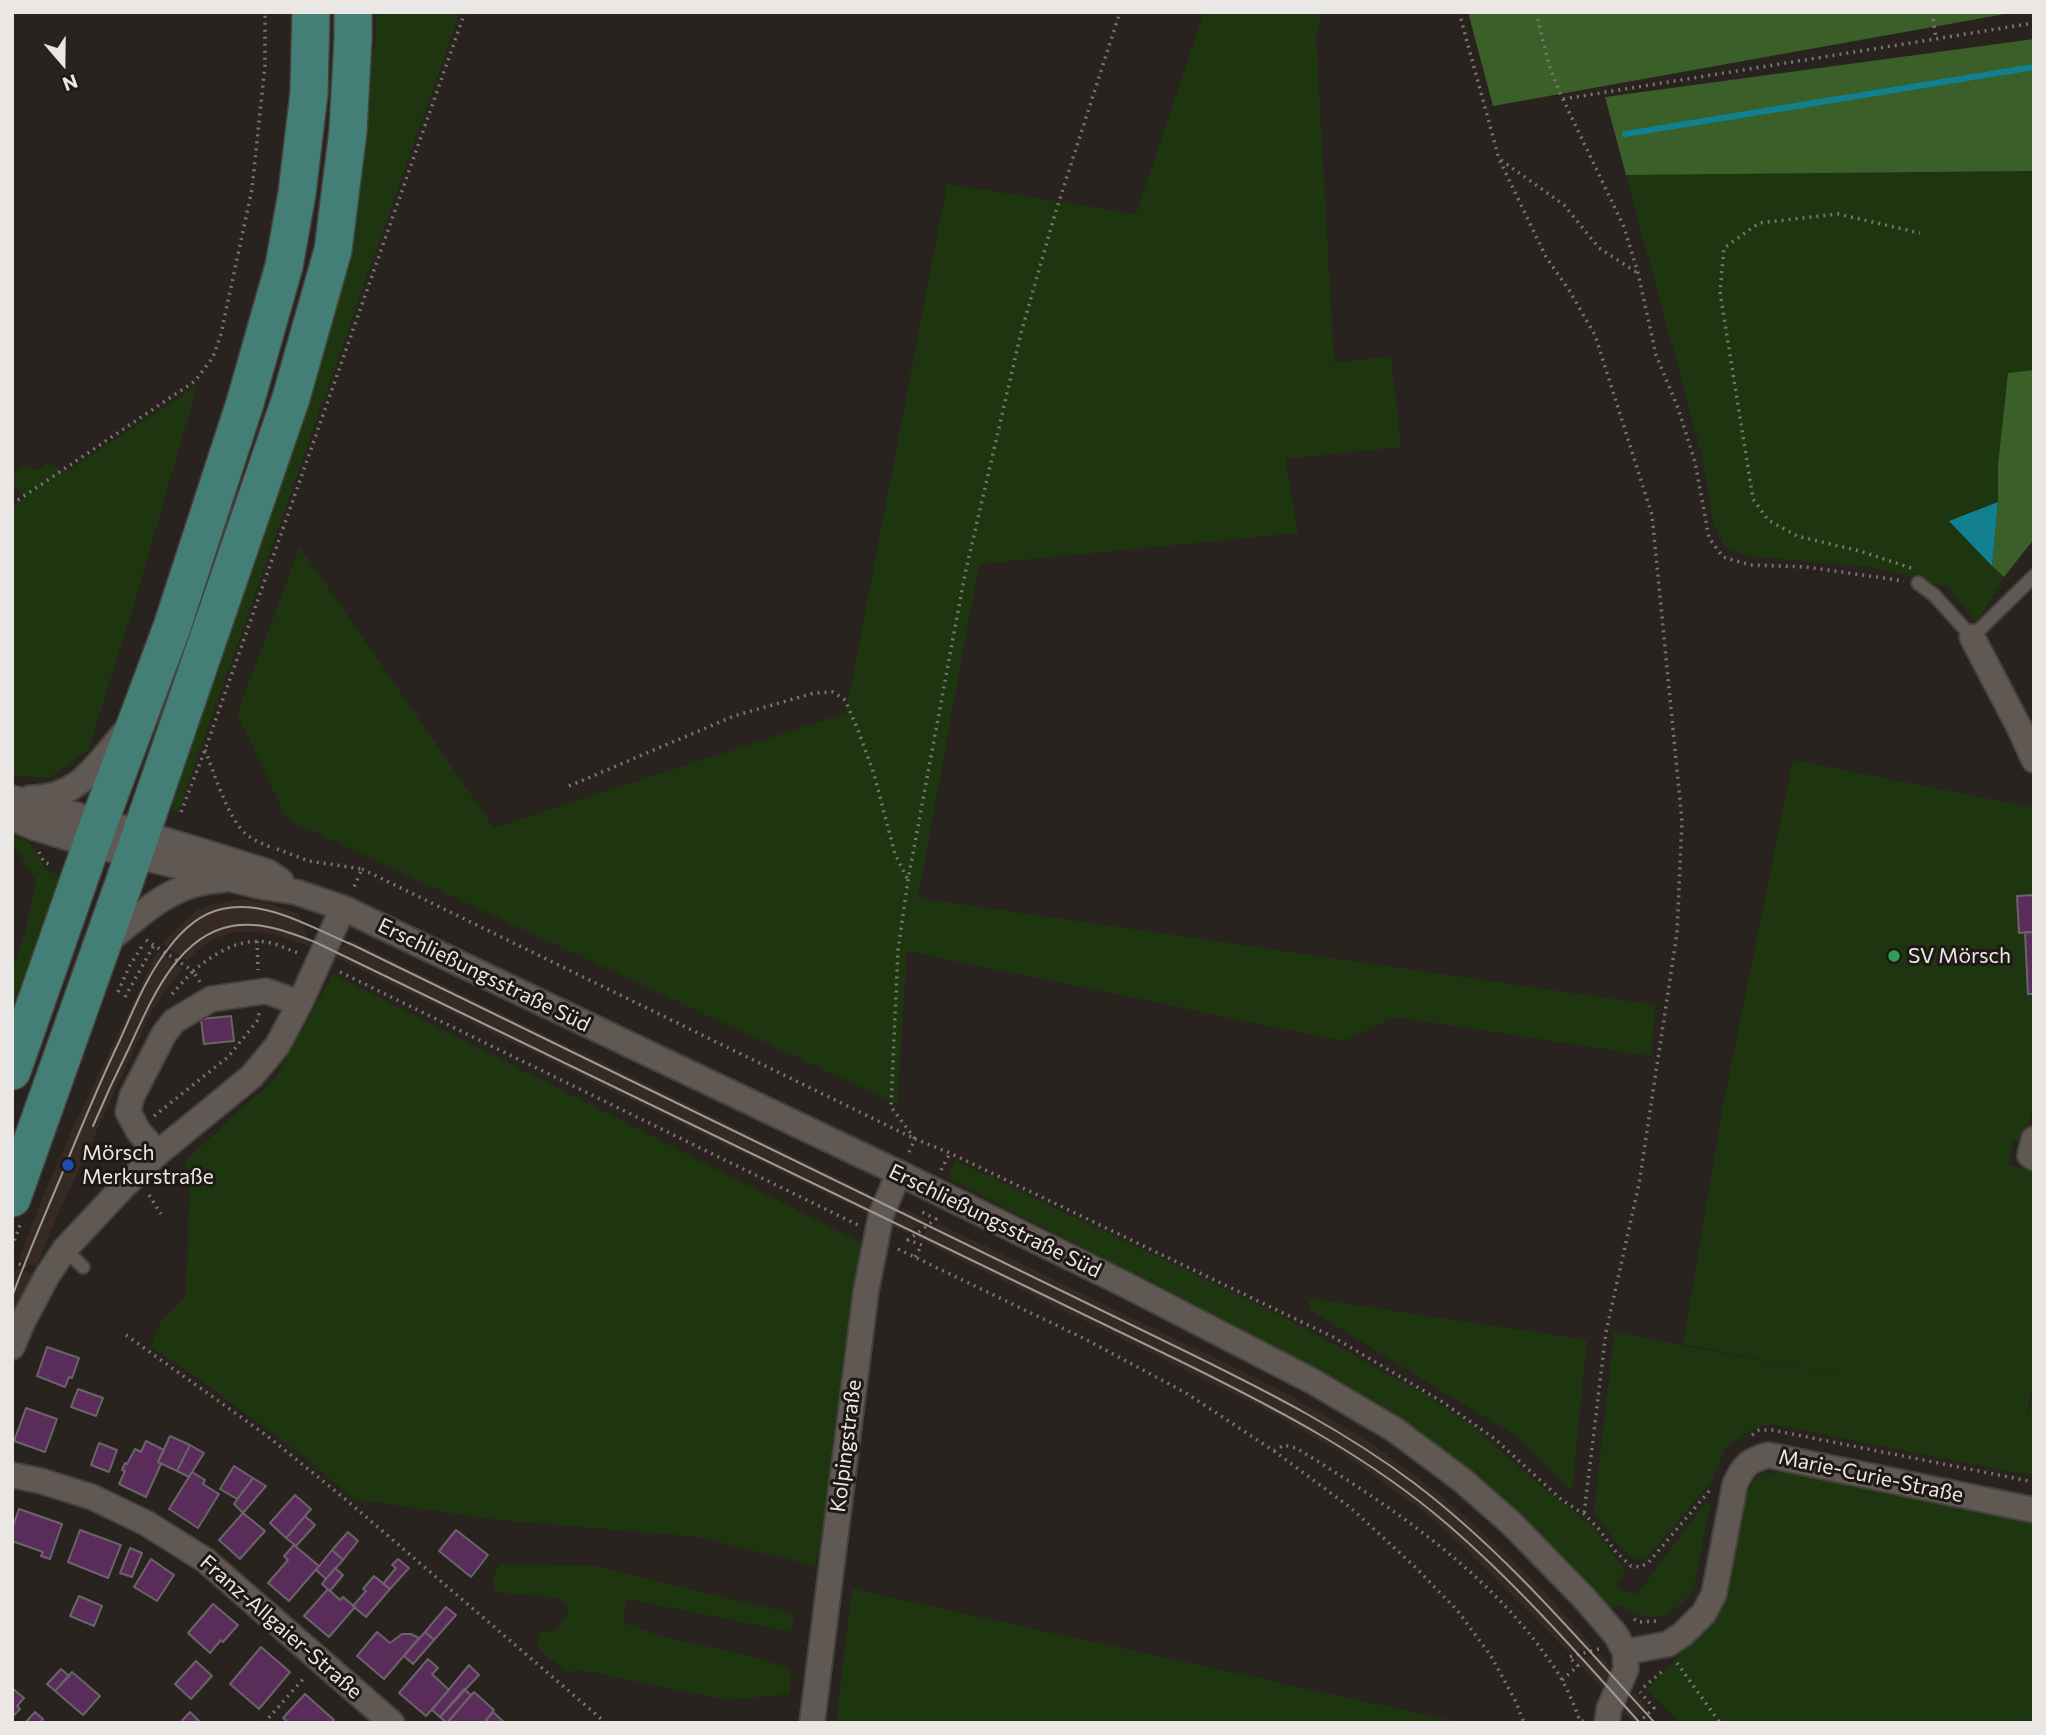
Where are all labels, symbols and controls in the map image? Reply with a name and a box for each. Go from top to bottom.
north arrow [28,28,98,98]
text: N [60,70,81,96]
street label: Erschließungsstraße Süd [374,913,594,1037]
place label: SV Mörsch [1908,943,2011,969]
marker: SV Mörsch [1886,948,1902,964]
place label: Mörsch Merkurstraße [82,1140,214,1190]
marker: Mörsch Merkurstraße [60,1157,76,1173]
street label: Erschließungsstraße Süd [885,1159,1105,1283]
street label: Kolpingstraße [825,1378,867,1514]
street label: Marie-Curie-Straße [1776,1444,1966,1508]
street label: Franz-Allgaier-Straße [195,1550,367,1704]

